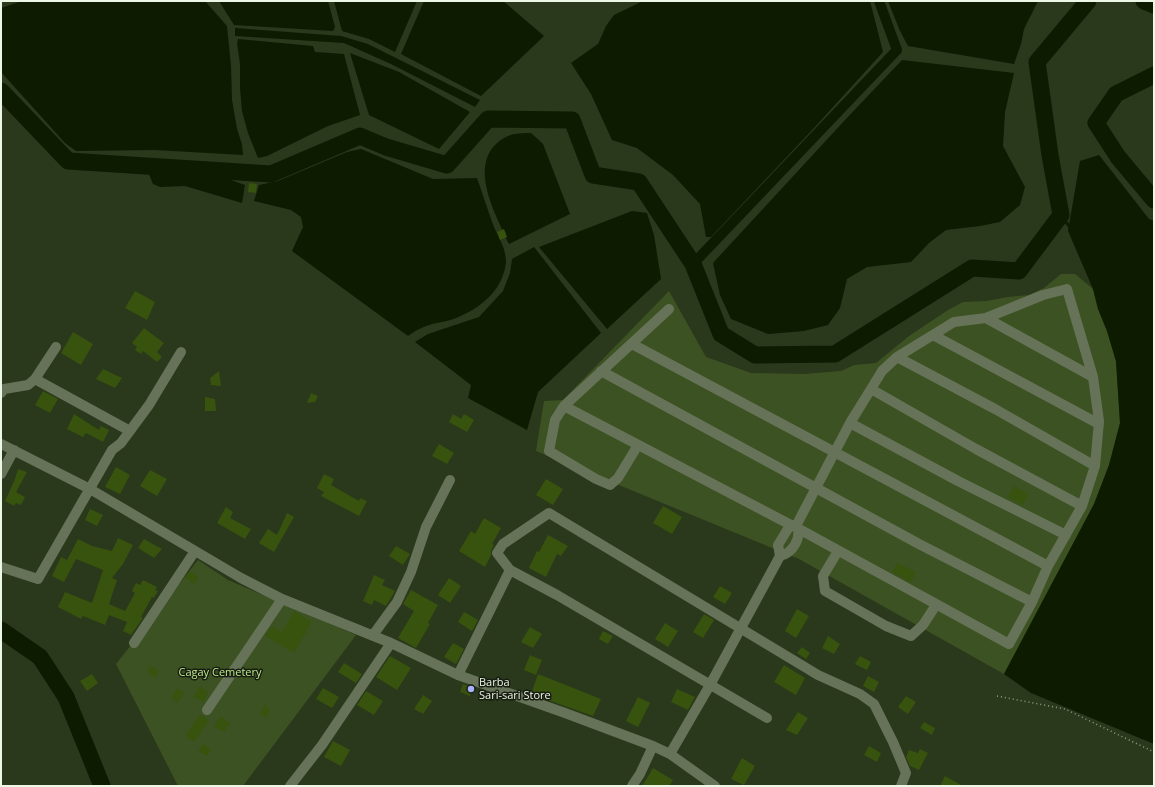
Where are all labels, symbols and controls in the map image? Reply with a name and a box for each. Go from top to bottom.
park label: Cagay Cemetery [178,666,262,680]
place label: Barba Sari-sari Store [479,676,551,702]
marker: Barba Sari-sari Store [466,684,476,694]

